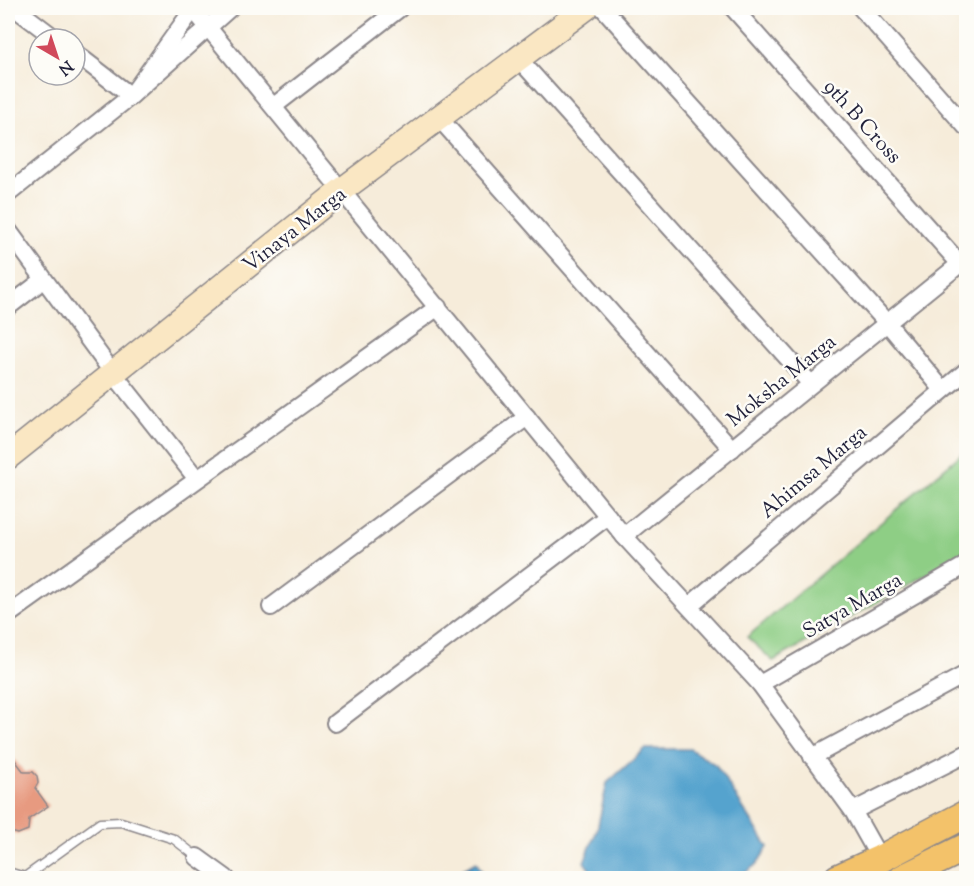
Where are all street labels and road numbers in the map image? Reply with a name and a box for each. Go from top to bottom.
street label: 9th B Cross [815,74,908,171]
street label: Vinaya Marga [237,180,354,281]
street label: Moksha Marga [721,328,844,435]
street label: Ahimsa Marga [754,419,875,526]
street label: Satya Marga [798,566,909,647]

